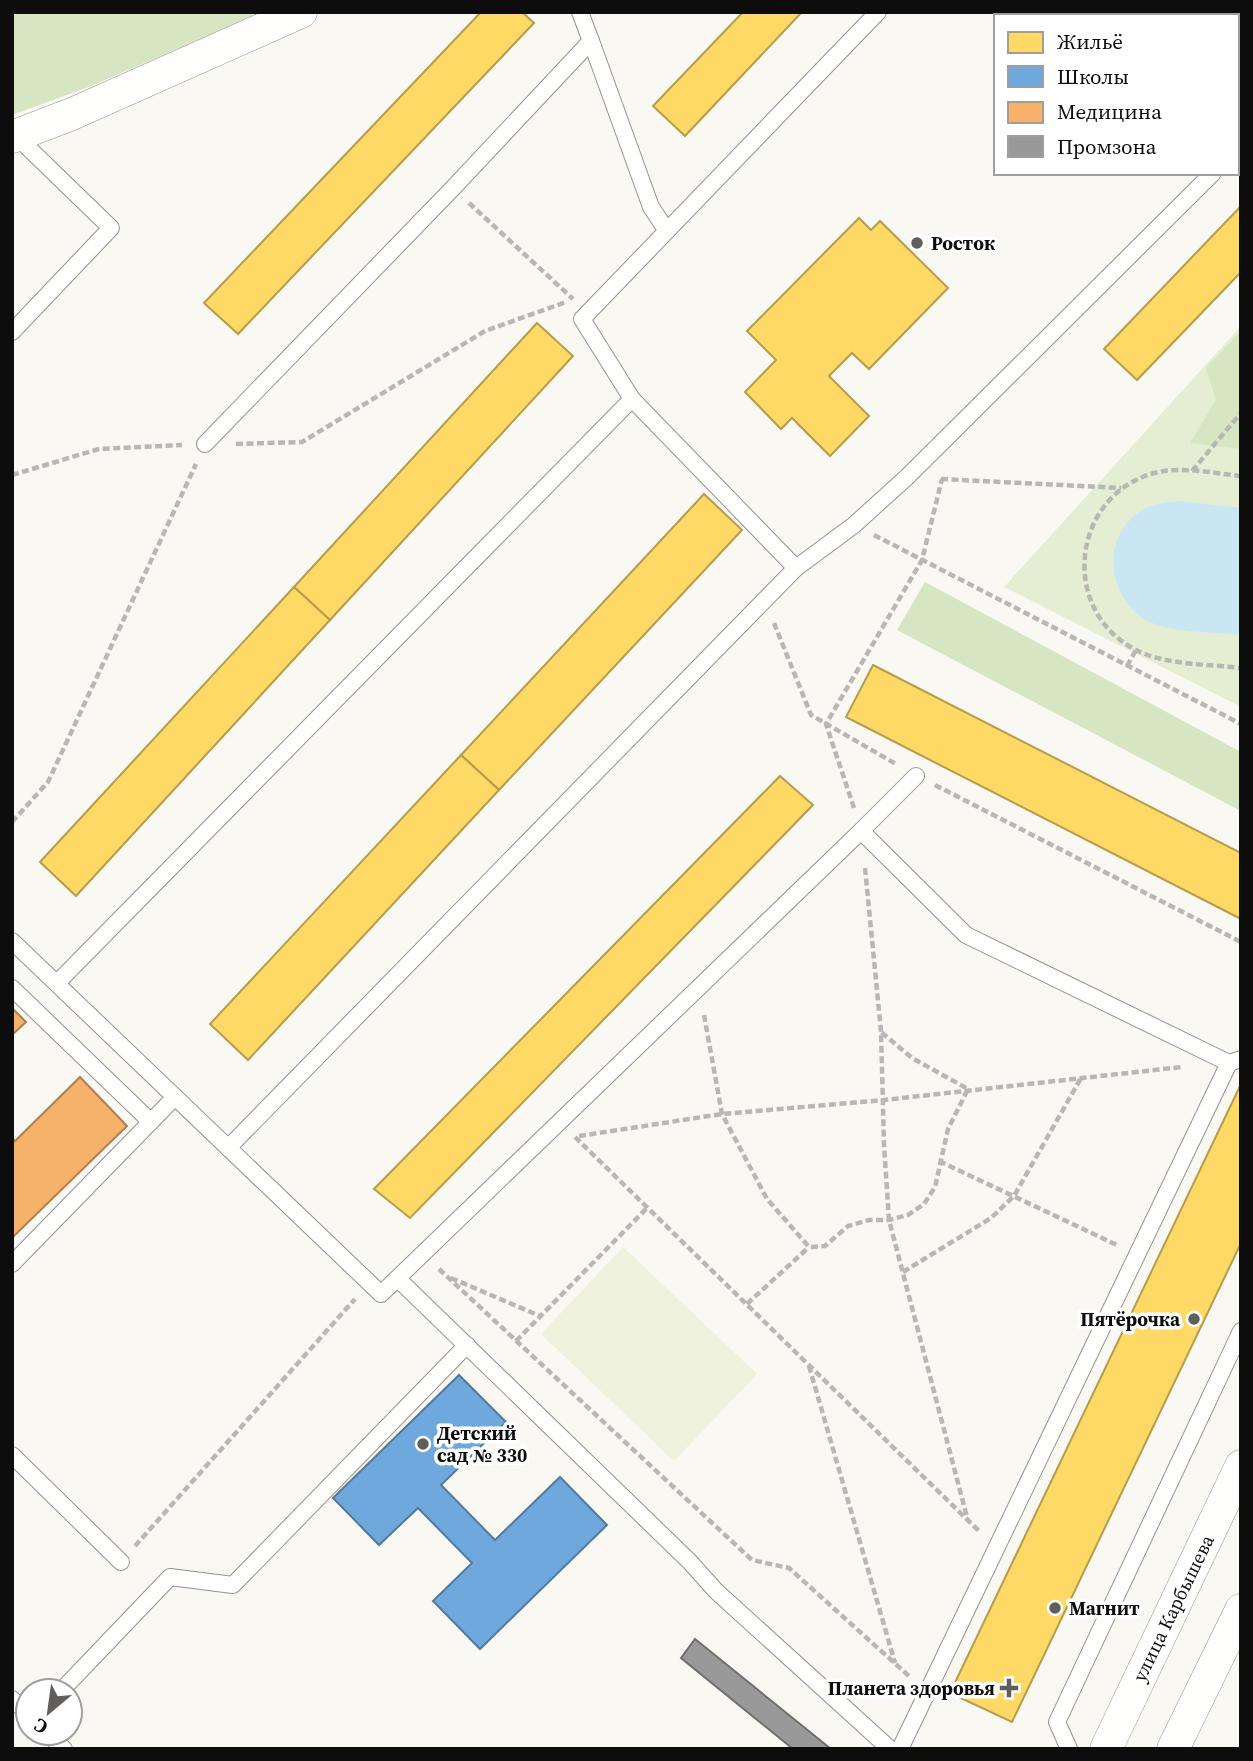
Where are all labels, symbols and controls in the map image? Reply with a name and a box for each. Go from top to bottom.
legend [994,14,1239,175]
text: Жильё [1057,27,1123,56]
text: Школы [1057,62,1129,91]
text: Медицина [1057,97,1162,126]
text: Промзона [1057,132,1157,161]
place label: Росток [931,230,996,256]
marker: Росток [909,235,925,251]
place label: Пятёрочка [1080,1306,1181,1332]
marker: Пятёрочка [1186,1311,1202,1327]
place label: Детский сад № 330 [437,1420,527,1468]
marker: Детский сад № 330 [415,1436,431,1452]
street label: улица Карбышева [1126,1530,1220,1686]
place label: Магнит [1069,1595,1140,1621]
marker: Магнит [1047,1600,1063,1616]
place label: Планета здоровья [828,1675,995,1701]
north arrow [14,1677,84,1747]
marker: Планета здоровья [1001,1680,1017,1696]
text: С [29,1713,52,1741]

